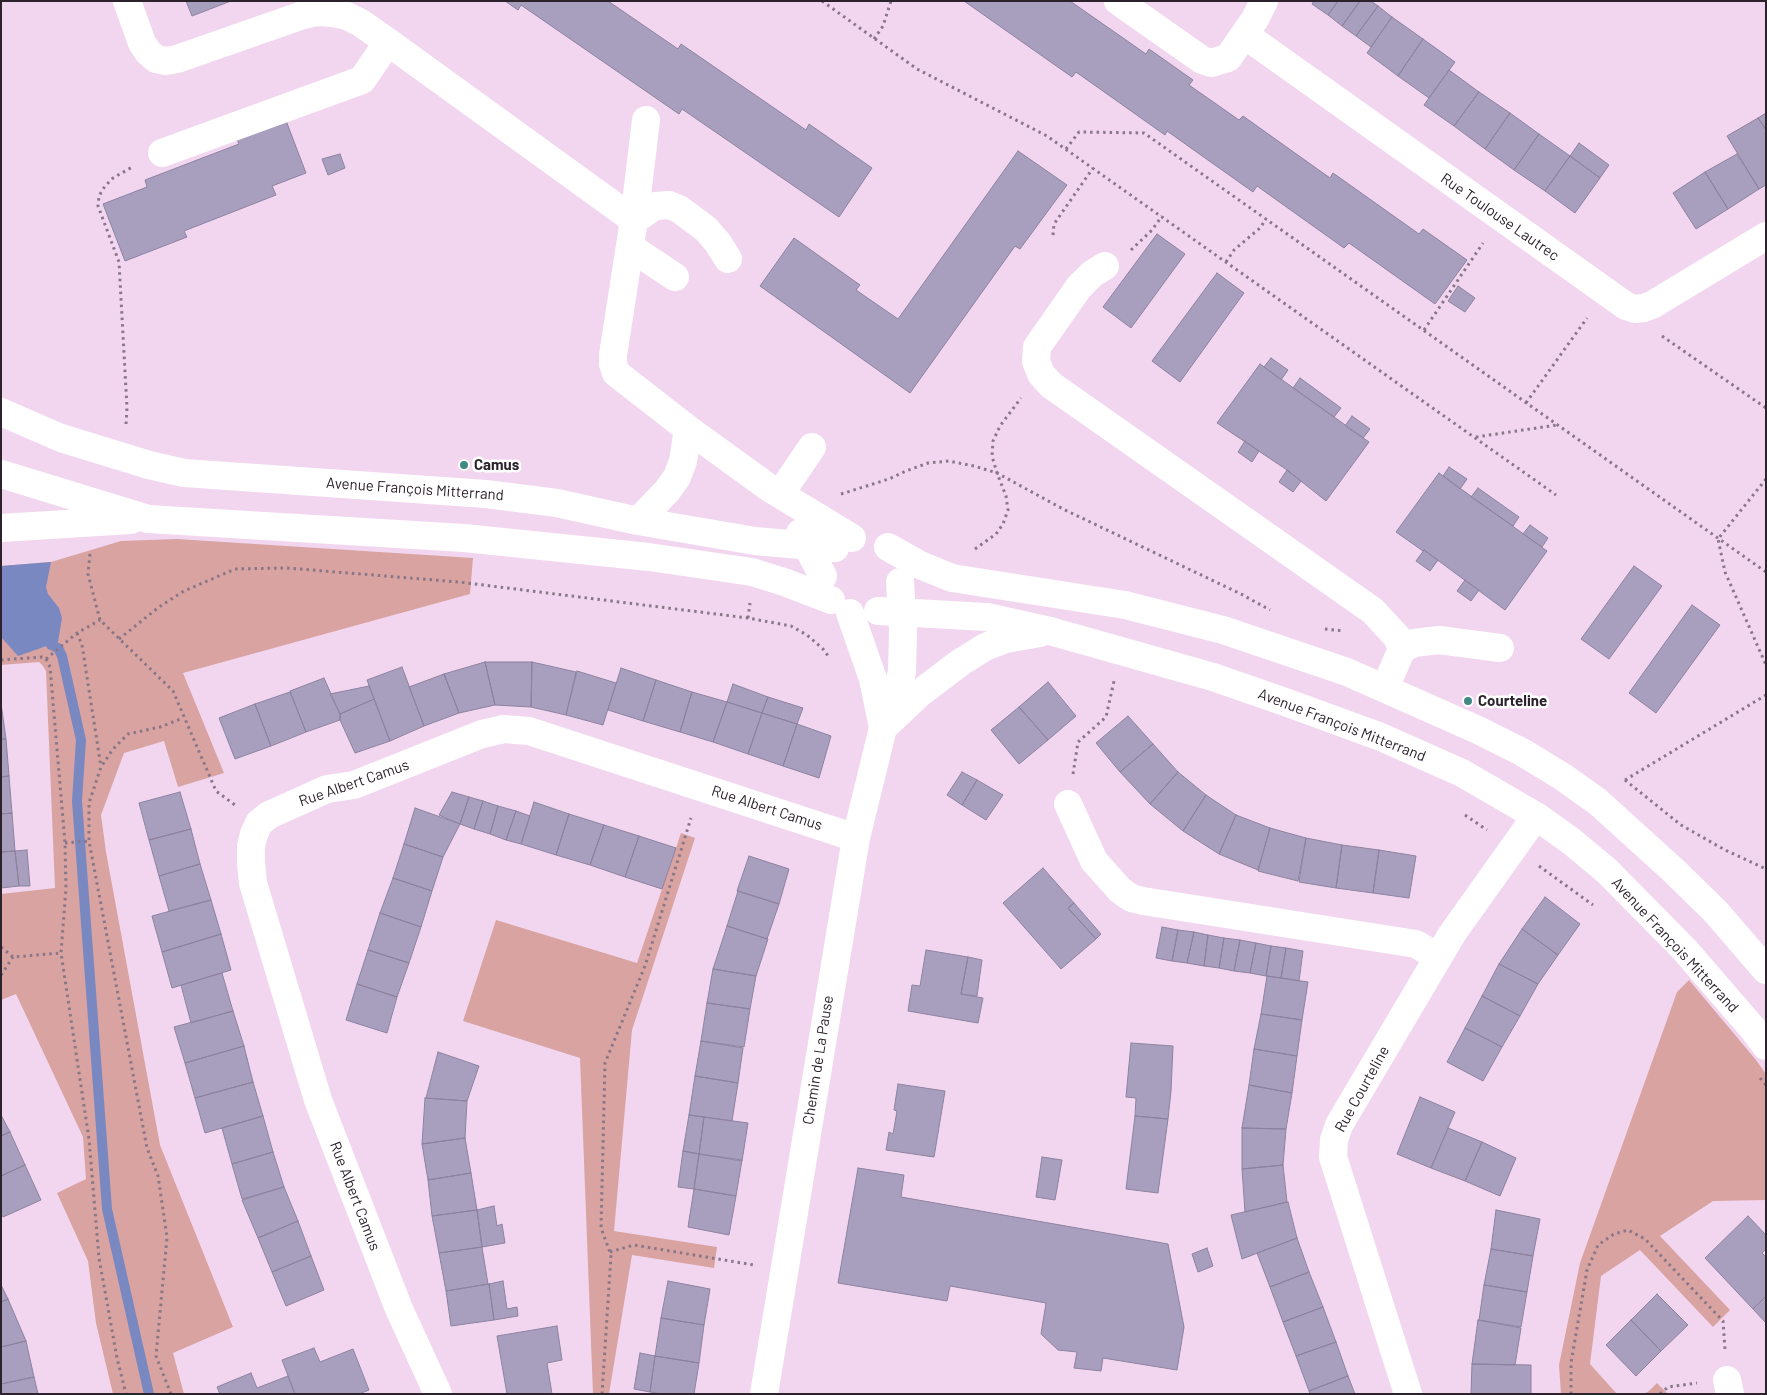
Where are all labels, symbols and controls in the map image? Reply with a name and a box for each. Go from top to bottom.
street label: Rue Toulouse Lautrec [1437,169,1563,265]
place label: Camus [474,456,519,474]
marker: Camus [458,459,470,471]
street label: Avenue François Mitterrand [326,474,504,504]
street label: Avenue François Mitterrand [1256,685,1428,765]
place label: Courteline [1478,692,1547,710]
marker: Courteline [1462,695,1474,707]
street label: Rue Albert Camus [297,756,411,810]
street label: Rue Albert Camus [709,782,825,834]
street label: Avenue François Mitterrand [1608,874,1742,1016]
street label: Chemin de La Pause [799,994,837,1126]
street label: Rue Courteline [1331,1043,1393,1135]
street label: Rue Albert Camus [326,1139,384,1253]

